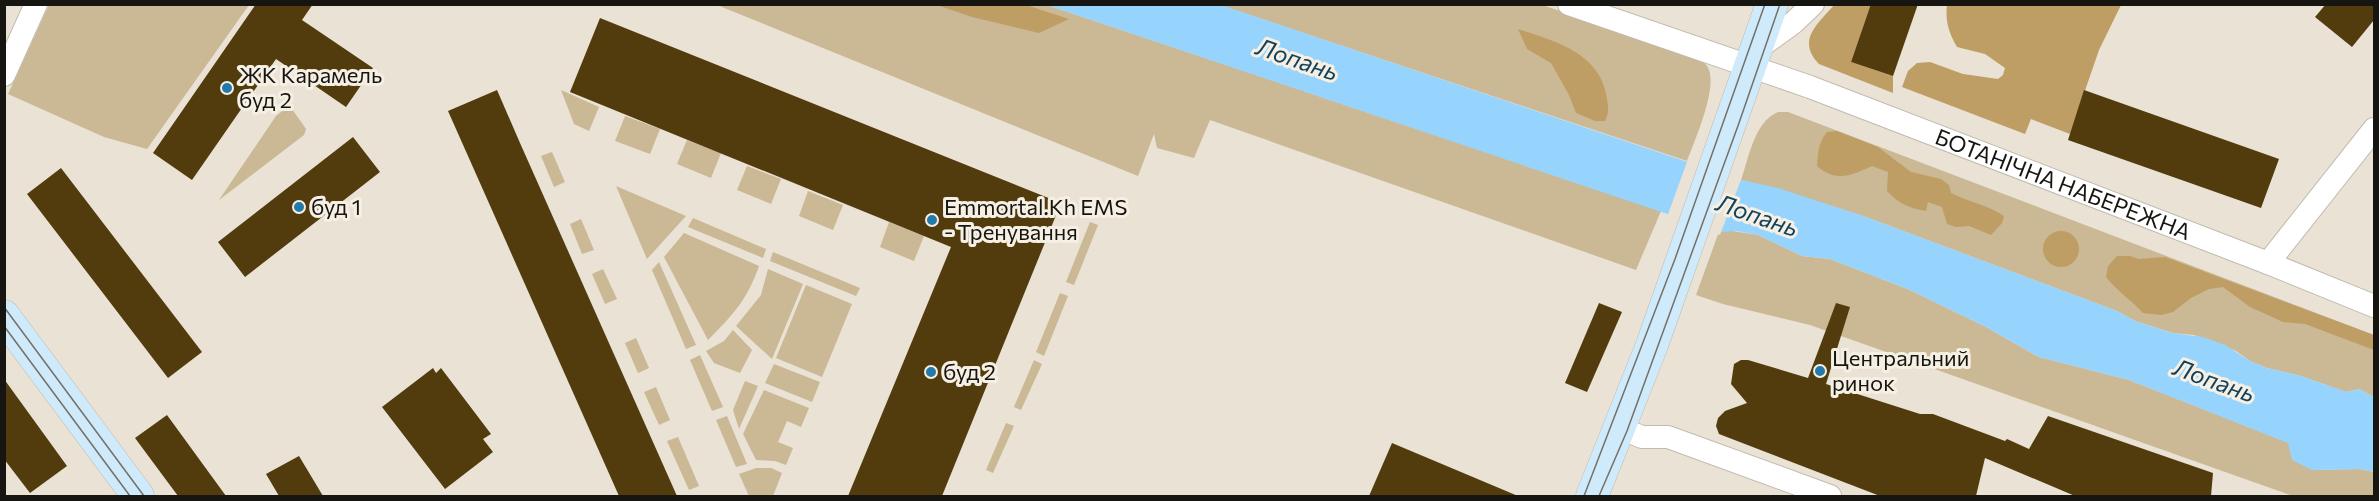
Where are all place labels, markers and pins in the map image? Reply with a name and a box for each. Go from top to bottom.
place label: ЖК Карамель буд 2 [239,61,382,113]
marker: ЖК Карамель буд 2 [220,81,234,95]
place label: буд 1 [311,193,361,220]
place label: Emmortal.Kh EMS - Тренування [944,193,1127,245]
marker: буд 1 [292,200,306,214]
marker: Emmortal.Kh EMS - Тренування [925,213,939,227]
place label: Центральний ринок [1832,344,1969,396]
place label: буд 2 [943,358,996,385]
marker: Центральний ринок [1813,364,1827,378]
marker: буд 2 [924,365,938,379]

